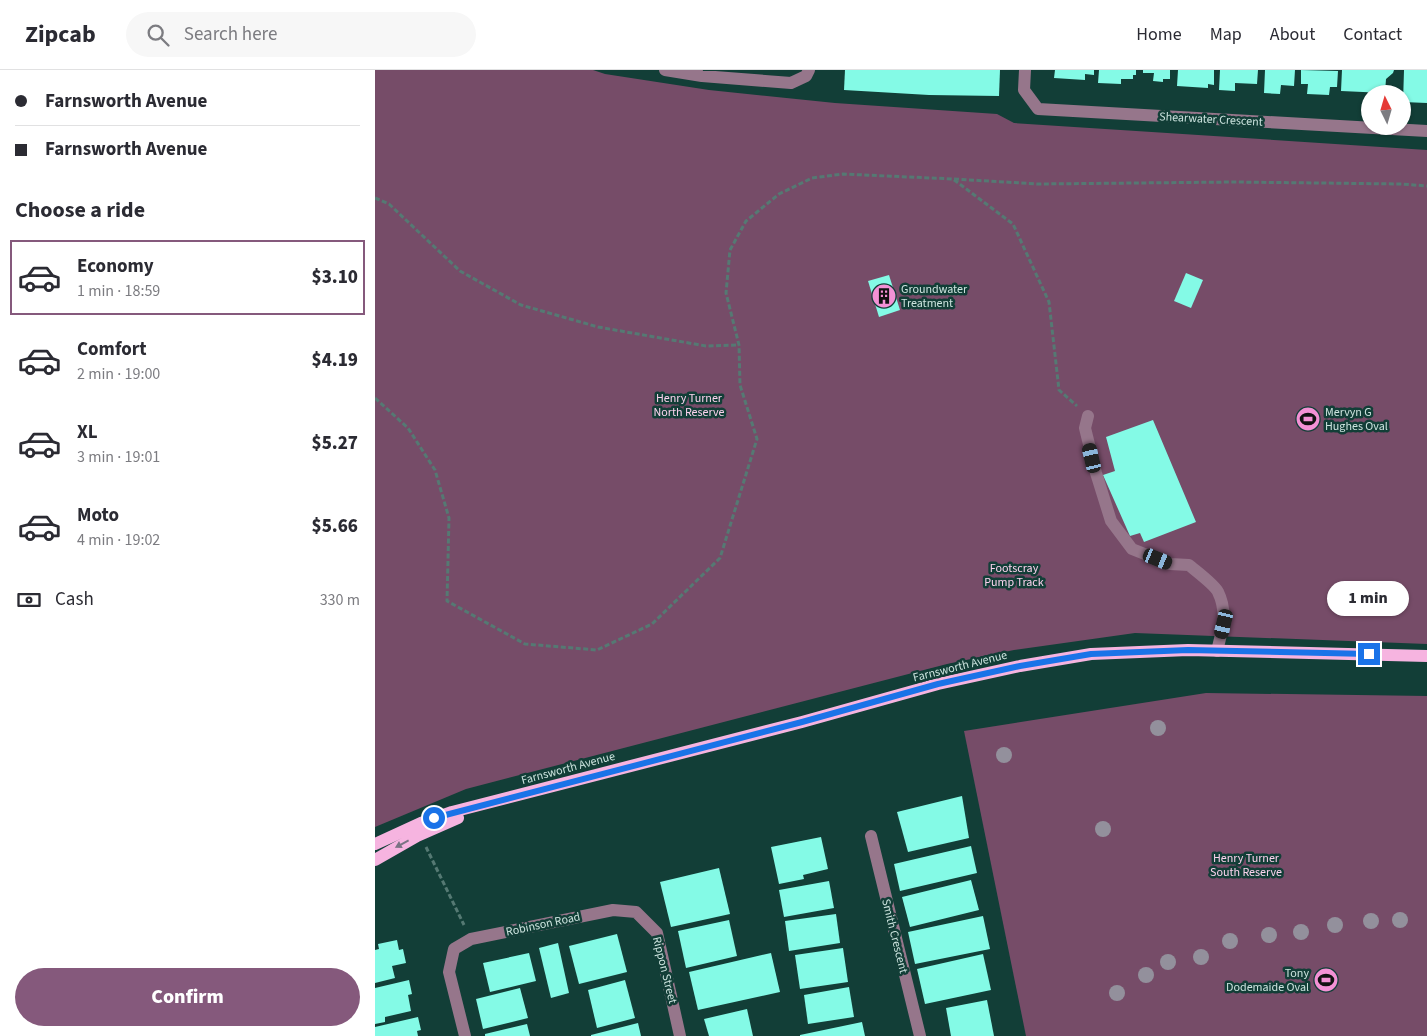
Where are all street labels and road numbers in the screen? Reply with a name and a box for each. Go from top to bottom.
street label: Shearwater Crescent [1159,108,1263,131]
street label: Farnsworth Avenue [911,647,1009,686]
street label: Farnsworth Avenue [519,748,617,789]
street label: Smith Crescent [877,897,912,975]
street label: Robinson Road [504,908,582,941]
street label: Rippon Street [648,935,681,1005]

